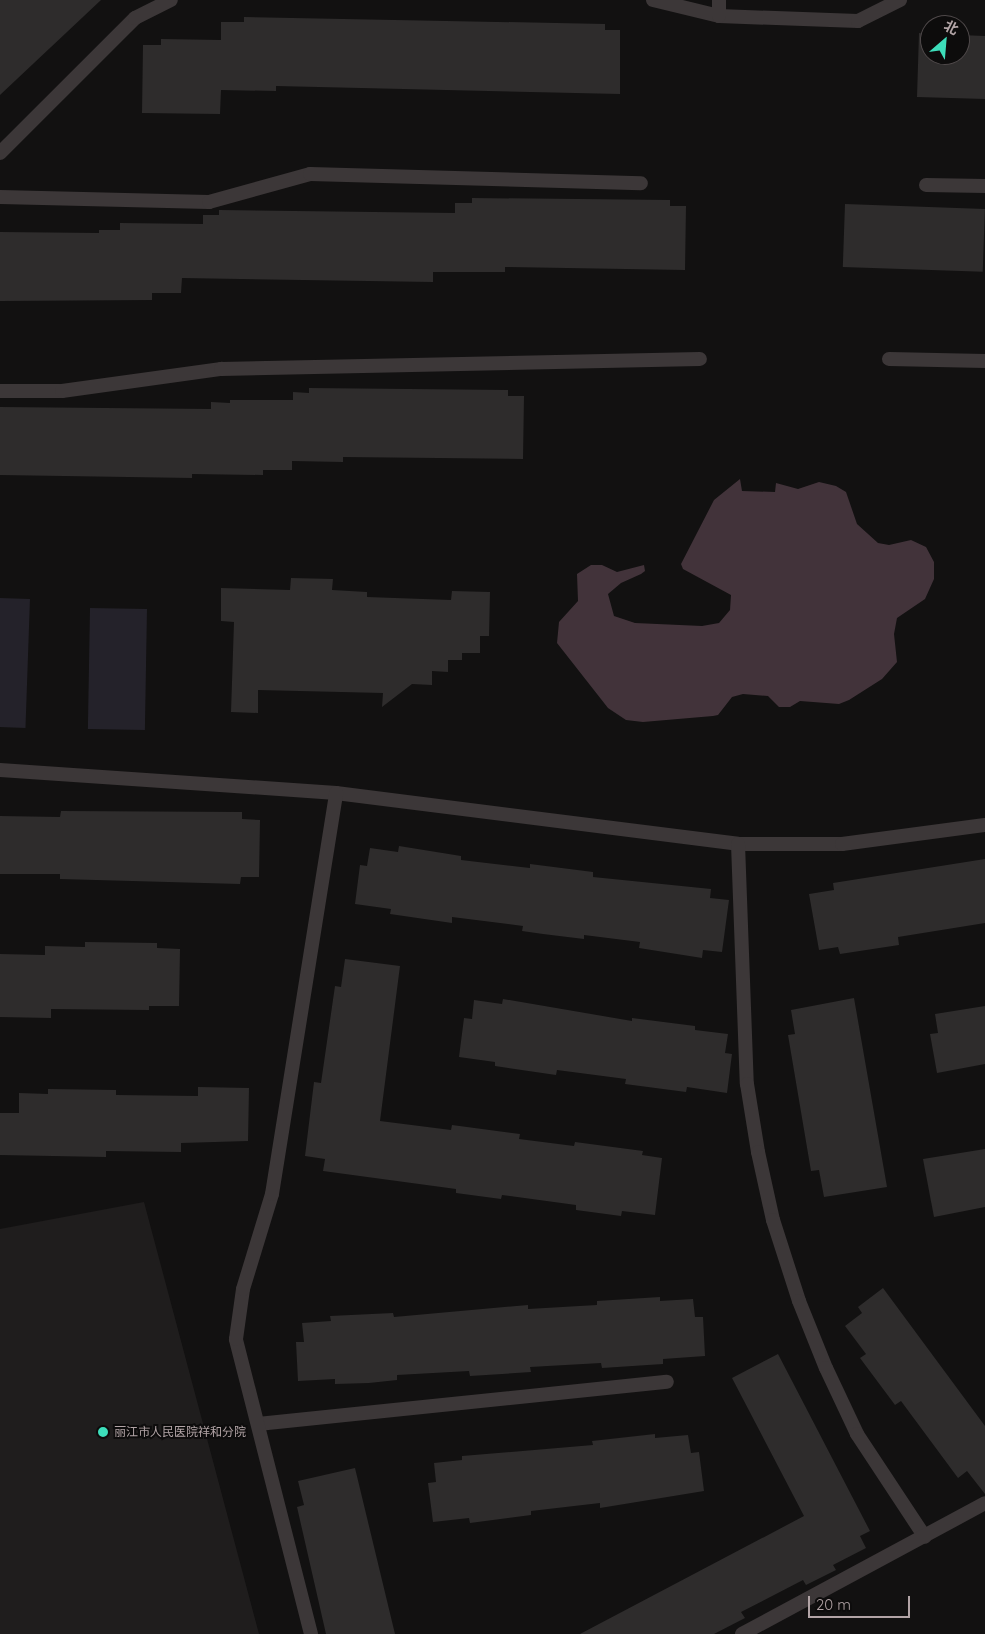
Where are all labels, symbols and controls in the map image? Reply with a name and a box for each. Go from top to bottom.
north arrow [920,15,970,65]
text: 北 [941,16,962,39]
marker: 丽江市人民医院祥和分院 [96,1425,110,1439]
place label: 丽江市人民医院祥和分院 [114,1425,246,1439]
scale bar [810,1586,912,1618]
text: 20 m [816,1595,851,1614]

